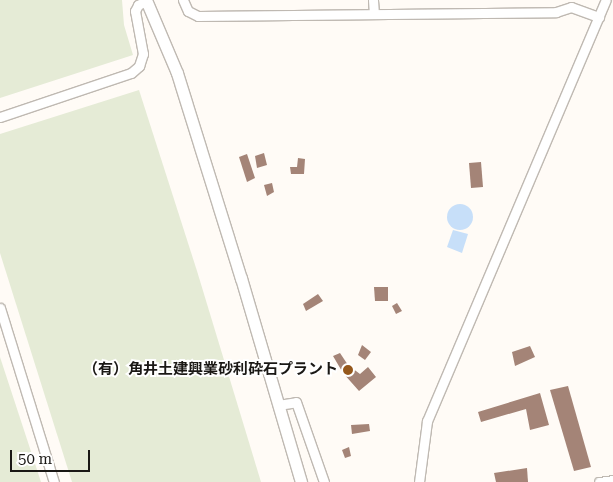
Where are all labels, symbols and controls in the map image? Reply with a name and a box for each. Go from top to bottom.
place label: （有）角井土建興業砂利砕石プラント [83,361,338,379]
marker: （有）角井土建興業砂利砕石プラント [342,364,354,376]
scale bar [12,440,92,472]
text: 50 m [18,450,52,468]

